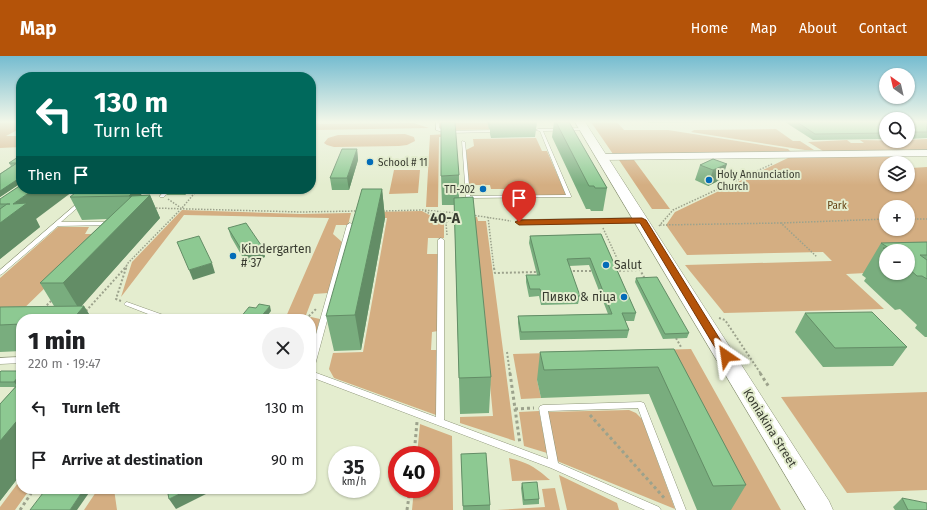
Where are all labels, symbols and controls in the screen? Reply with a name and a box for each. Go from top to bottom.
text: Map [20,17,57,40]
text: Home [691,20,728,37]
text: Map [750,20,777,37]
text: About [799,20,837,37]
text: Contact [859,20,907,37]
north arrow [879,68,915,104]
map controls [879,68,915,280]
text: 130 m [94,86,168,119]
icon: left [28,88,80,140]
button: search [879,112,915,148]
text: Turn left [94,120,163,142]
button: layers [879,156,915,192]
marker: School # 11 [365,157,375,167]
place label: School # 11 [378,157,428,169]
icon: arrive [70,164,92,186]
text: Then [28,166,62,184]
place label: Holy Annunciation Church [717,169,800,193]
marker: Holy Annunciation Church [704,175,714,185]
pin [502,181,536,222]
place label: ТП-202 [444,184,475,196]
marker: ТП-202 [478,184,488,194]
icon: arrive [508,187,530,209]
park label: Park [827,200,848,212]
button: + [879,200,915,236]
district label: 40-А [430,210,461,227]
place label: Kindergarten # 37 [241,242,312,270]
button: − [879,244,915,280]
marker: Kindergarten # 37 [228,251,238,261]
place label: Salut [614,258,642,272]
marker: Salut [601,260,611,270]
place label: Пивко & піца [542,290,616,304]
marker: Пивко & піца [619,292,629,302]
text: 1 min [28,327,86,355]
button: close [262,327,304,369]
position arrow [705,335,747,377]
text: 220 m · 19:47 [28,356,101,371]
street label: Koniakina Street [740,386,800,470]
icon: left [28,397,50,419]
text: Turn left [62,399,120,417]
text: 130 m [265,399,304,417]
speed limit sign: 40 [388,446,440,498]
icon: arrive [28,449,50,471]
text: Arrive at destination [62,451,203,469]
text: 90 m [271,451,304,469]
text: 35 [343,455,365,479]
text: km/h [342,476,366,488]

